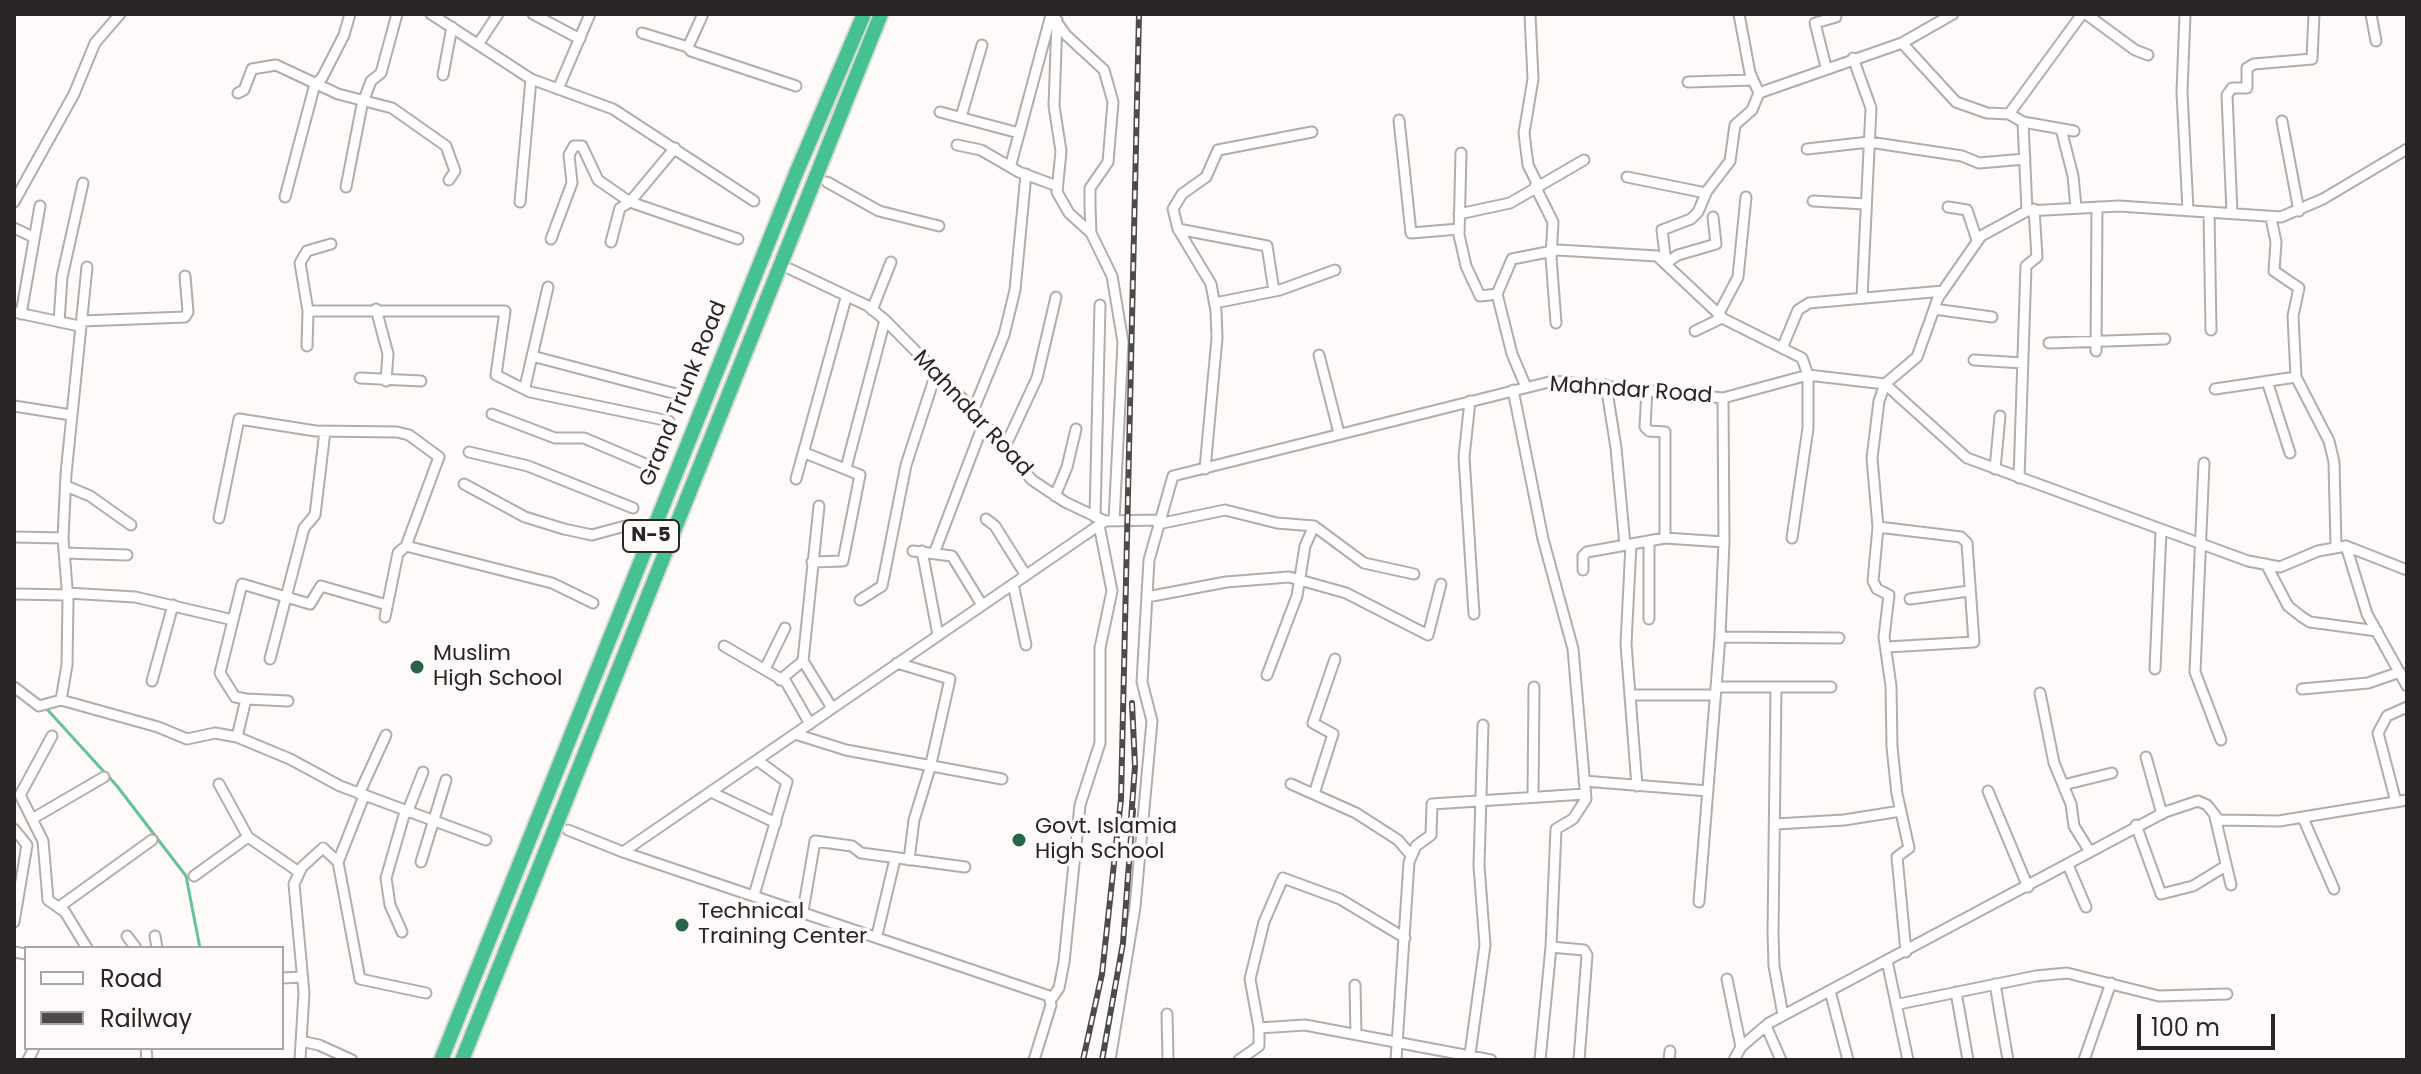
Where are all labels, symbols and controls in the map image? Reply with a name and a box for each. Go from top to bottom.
street label: Grand Trunk Road [635,297,733,491]
street label: Mahndar Road [907,345,1037,483]
street label: Mahndar Road [1549,372,1713,410]
road number: N-5 [623,520,679,552]
place label: Muslim High School [433,641,562,692]
marker: Muslim High School [408,658,426,676]
place label: Govt. Islamia High School [1035,814,1177,866]
marker: Govt. Islamia High School [1010,831,1028,849]
place label: Technical Training Center [698,899,867,950]
marker: Technical Training Center [673,916,691,934]
legend [24,946,284,1050]
text: Road [100,962,162,995]
scale bar [2141,998,2279,1048]
text: Railway [100,1002,192,1035]
text: 100 m [2151,1011,2220,1044]

